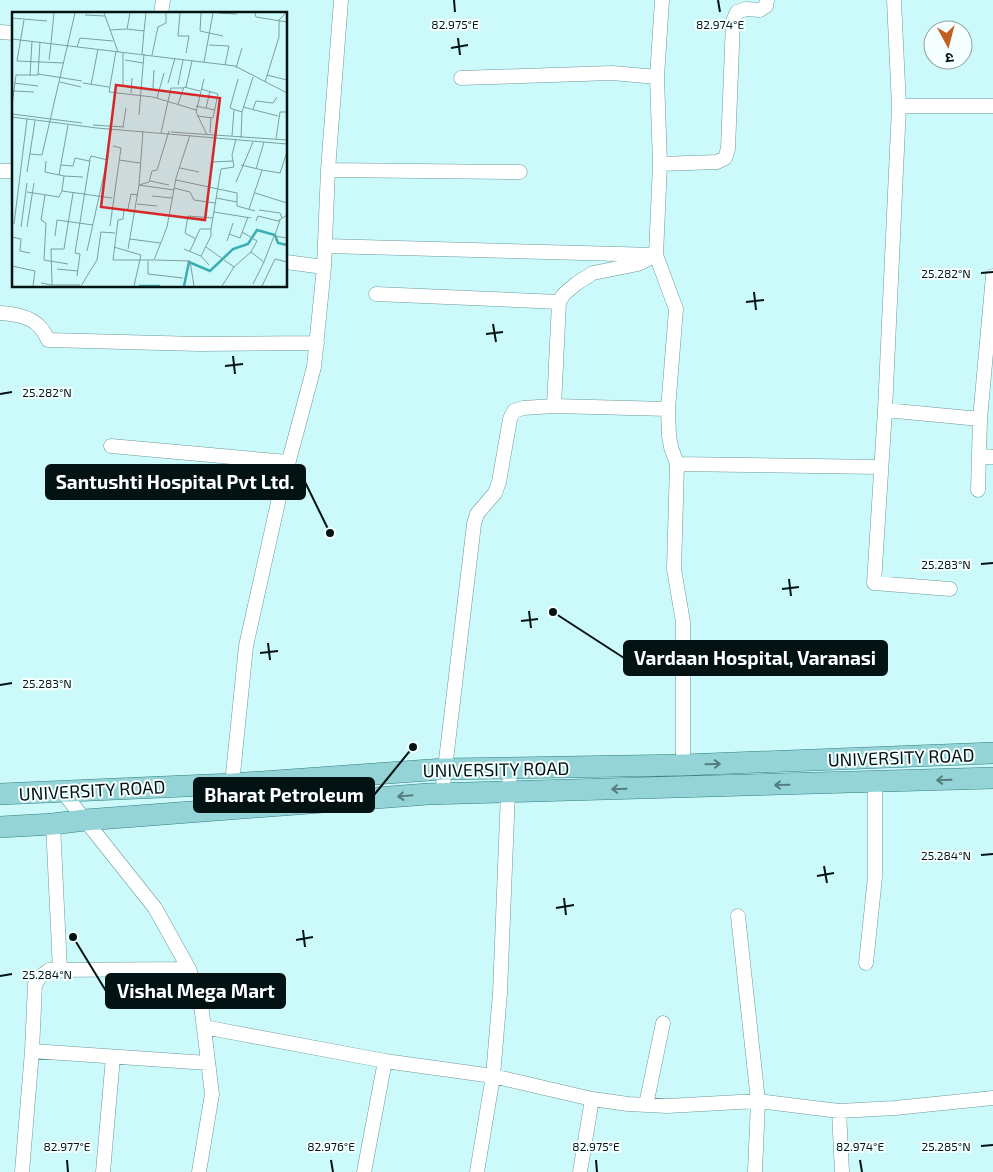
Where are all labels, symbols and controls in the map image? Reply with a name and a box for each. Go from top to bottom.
inset map [12,12,288,288]
text: 82.975°E [431,17,479,31]
text: 82.974°E [696,17,744,31]
north arrow [923,20,973,70]
text: उ [944,49,955,67]
text: 25.282°N [921,266,971,280]
text: 25.282°N [22,385,72,399]
callout: Santushti Hospital Pvt Ltd. [46,465,305,499]
text: Santushti Hospital Pvt Ltd. [56,470,294,493]
text: 25.283°N [921,557,971,571]
callout: Vardaan Hospital, Varanasi [624,641,887,675]
text: Vardaan Hospital, Varanasi [634,646,876,669]
text: 25.283°N [22,676,72,690]
street label: UNIVERSITY ROAD [827,743,975,771]
street label: UNIVERSITY ROAD [422,757,570,781]
one-way arrow [704,759,721,769]
street label: UNIVERSITY ROAD [18,775,166,805]
one-way arrow [937,775,953,785]
callout: Bharat Petroleum [194,778,374,812]
one-way arrow [774,780,790,789]
text: Bharat Petroleum [204,783,364,806]
one-way arrow [612,784,628,794]
one-way arrow [397,792,413,801]
text: 25.284°N [921,848,971,862]
text: 25.284°N [22,967,72,981]
callout: Vishal Mega Mart [106,974,285,1008]
text: Vishal Mega Mart [117,979,275,1002]
text: 82.977°E [43,1139,91,1153]
text: 82.976°E [307,1139,355,1153]
text: 82.975°E [572,1139,620,1153]
text: 82.974°E [836,1139,884,1153]
text: 25.285°N [921,1139,971,1153]

